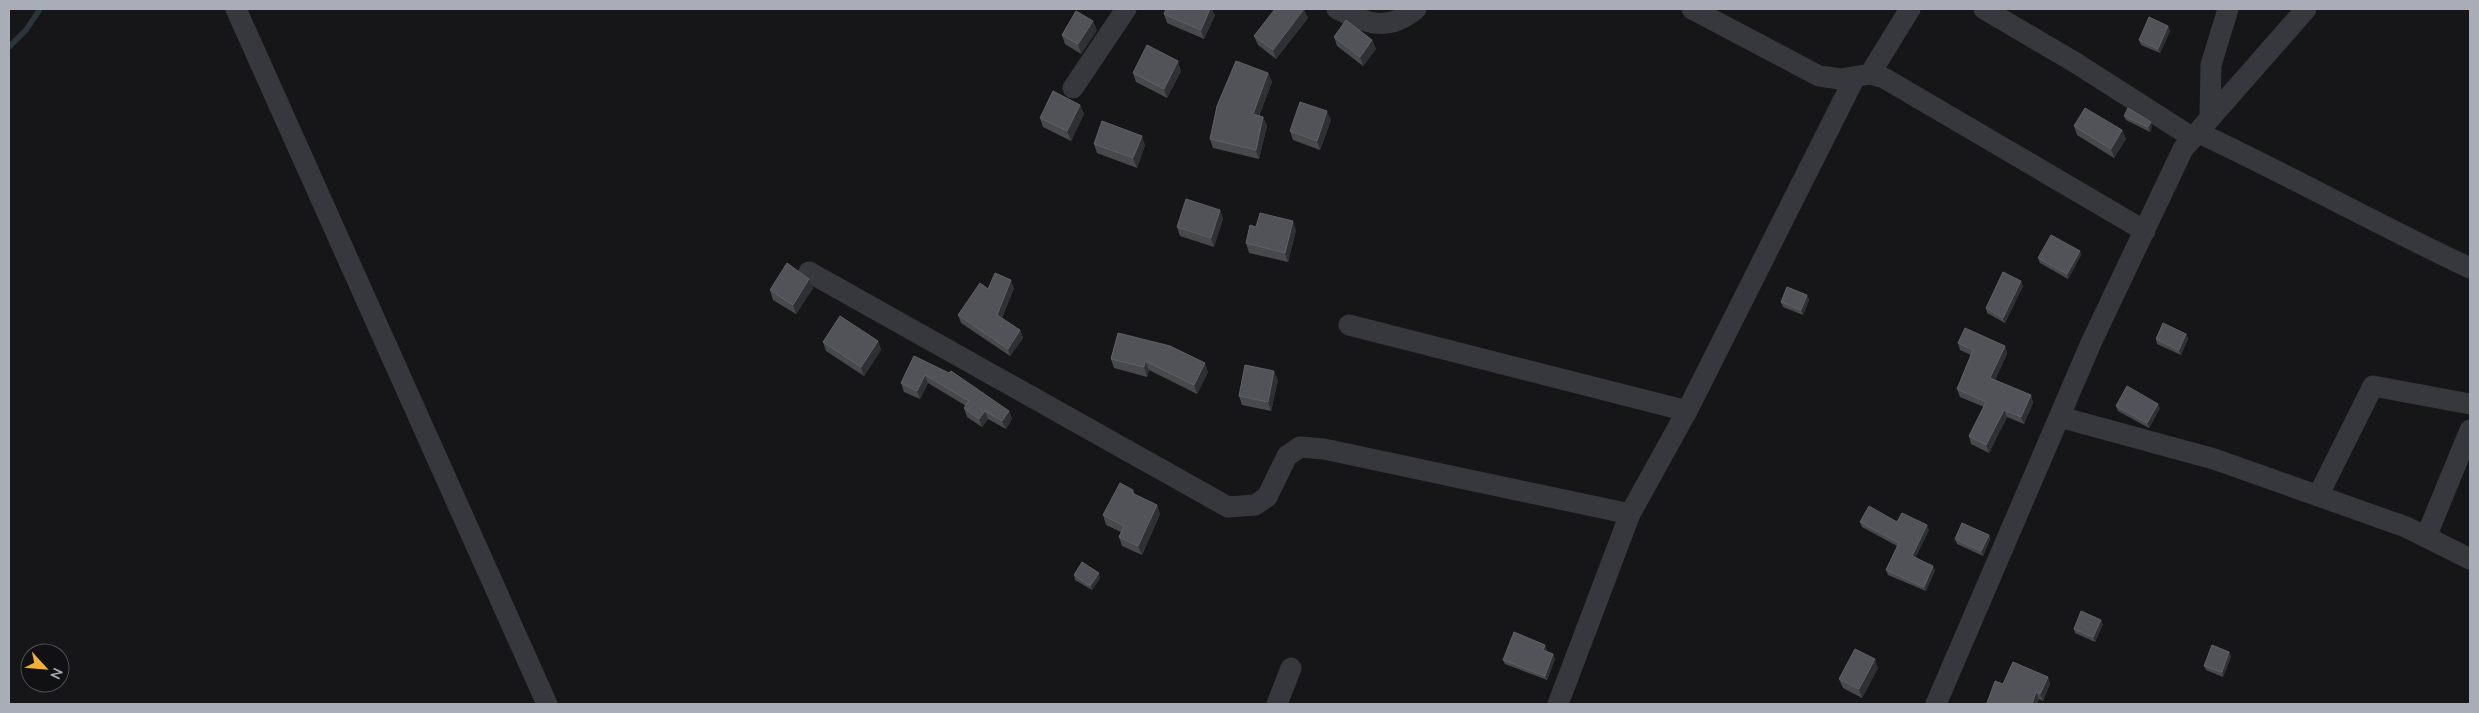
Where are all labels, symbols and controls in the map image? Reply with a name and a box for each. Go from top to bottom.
north arrow [20,643,70,693]
text: N [45,665,67,682]

